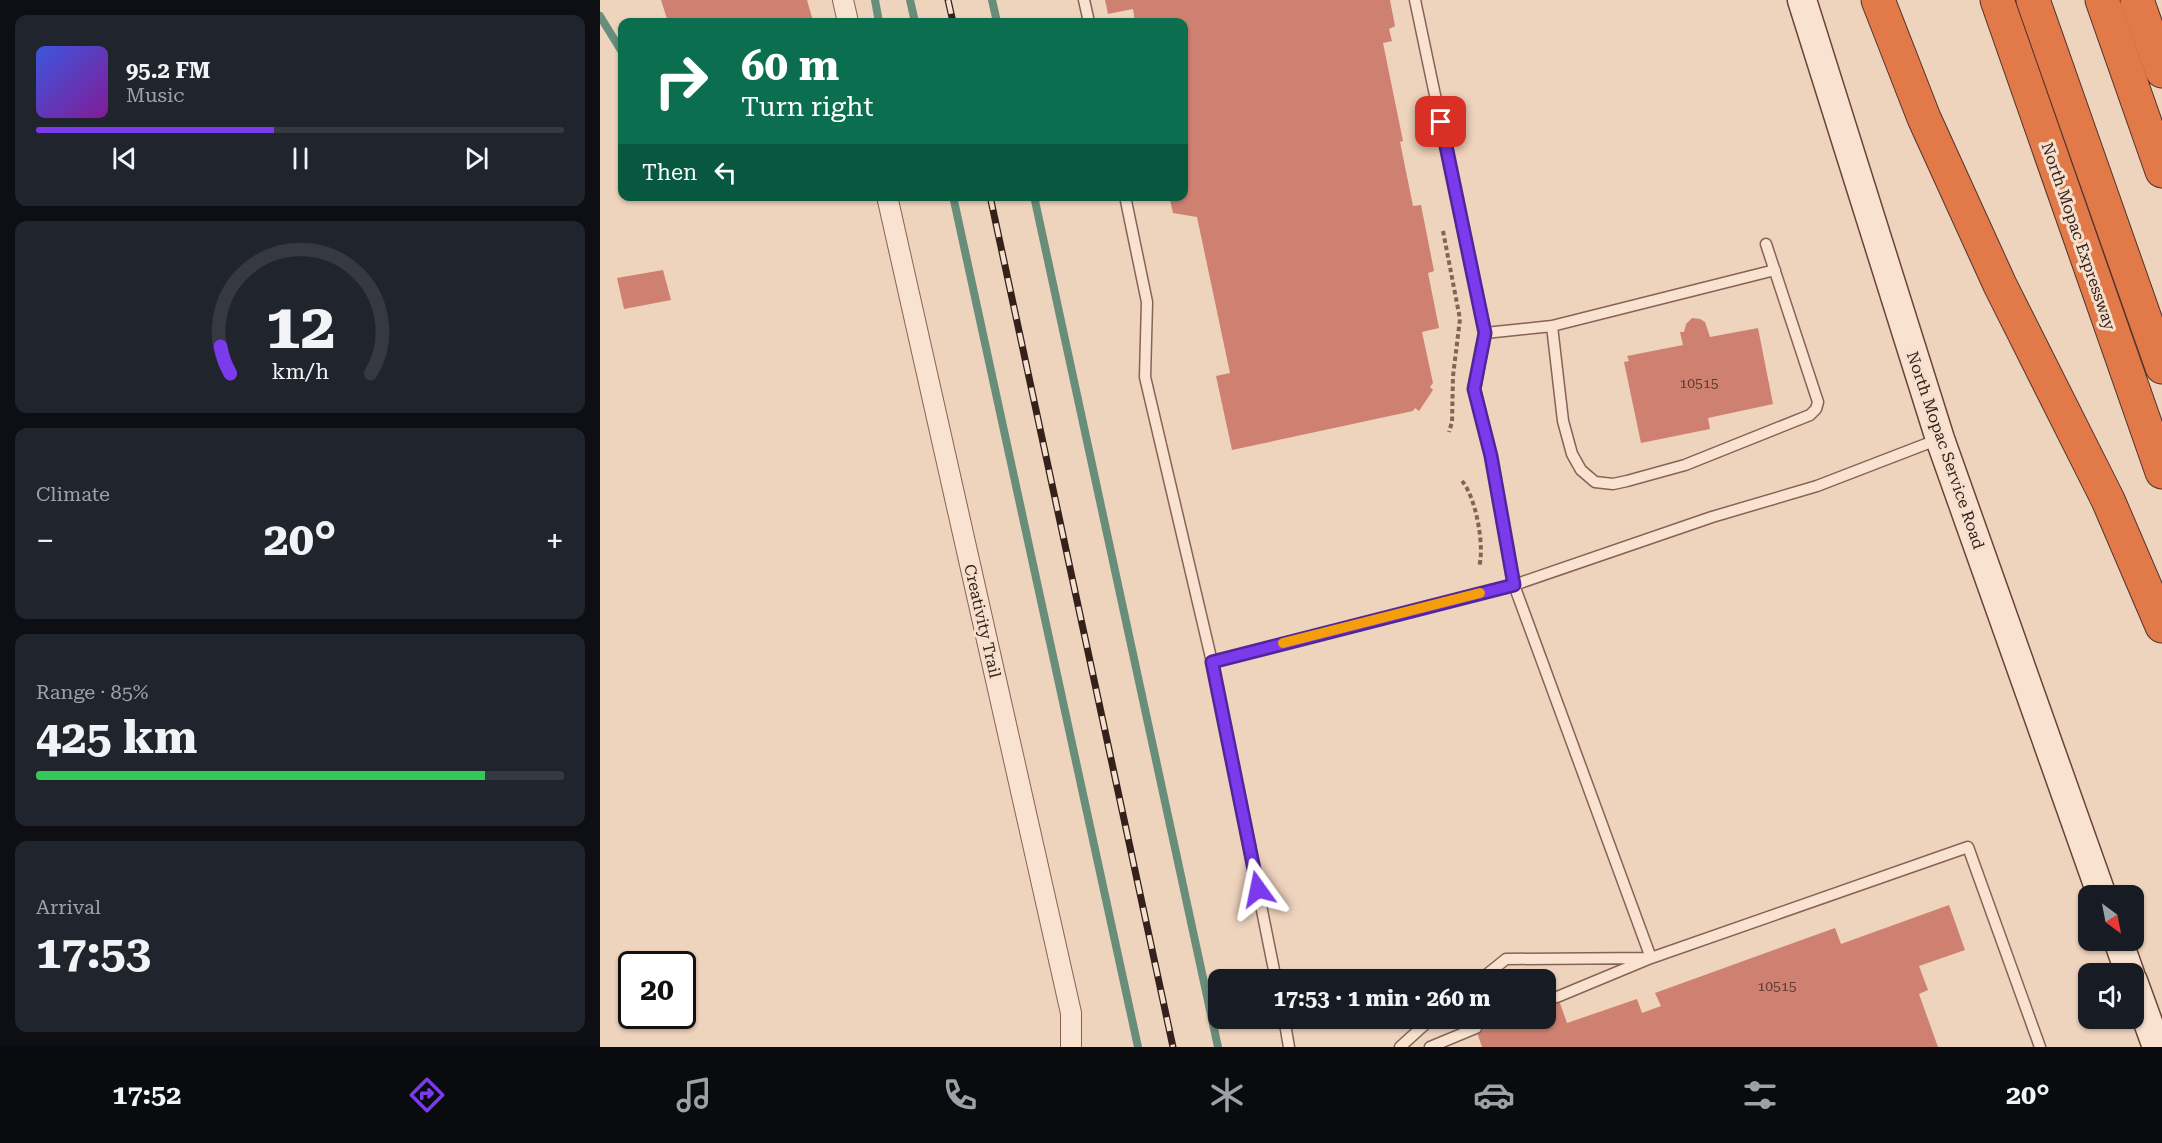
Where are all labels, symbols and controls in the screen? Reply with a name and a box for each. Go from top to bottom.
text: 60 m [741,41,839,90]
icon: right [642,42,720,120]
text: 95.2 FM [126,58,210,83]
text: Music [126,83,185,107]
text: Turn right [741,91,874,123]
pin [1415,96,1466,147]
icon: arrive [1424,105,1457,138]
street label: North Mopac Expressway [2037,140,2120,333]
icon: previous [108,142,141,175]
icon: pause [284,142,317,175]
icon: next [460,142,493,175]
icon: left [709,156,742,189]
text: Then [642,160,697,185]
text: 12 [265,290,335,363]
street label: North Mopac Service Road [1903,349,1988,551]
text: km/h [271,360,329,385]
house number: 10515 [1679,375,1719,391]
text: Climate [36,482,110,506]
text: 20° [264,513,336,566]
text: − [36,521,54,560]
text: + [546,521,564,560]
street label: Creativity Trail [960,562,1005,680]
text: Range · 85% [36,680,148,704]
text: 425 km [36,711,197,764]
position arrow [1226,857,1290,921]
north arrow [2078,885,2144,951]
map controls [2078,885,2144,1029]
text: Arrival [36,895,101,919]
text: 17:53 [36,926,151,979]
speed limit sign: 20 [618,951,696,1029]
button: sound [2078,963,2144,1029]
house number: 10515 [1757,978,1797,994]
text: 17:53 · 1 min · 260 m [1273,986,1491,1011]
icon: directions [406,1074,448,1116]
icon: music [673,1074,715,1116]
icon: phone [939,1074,981,1116]
icon: climate [1206,1074,1248,1116]
icon: car [1473,1074,1515,1116]
icon: filters [1739,1074,1781,1116]
text: 17:52 [112,1079,181,1111]
text: 20° [2006,1079,2050,1111]

